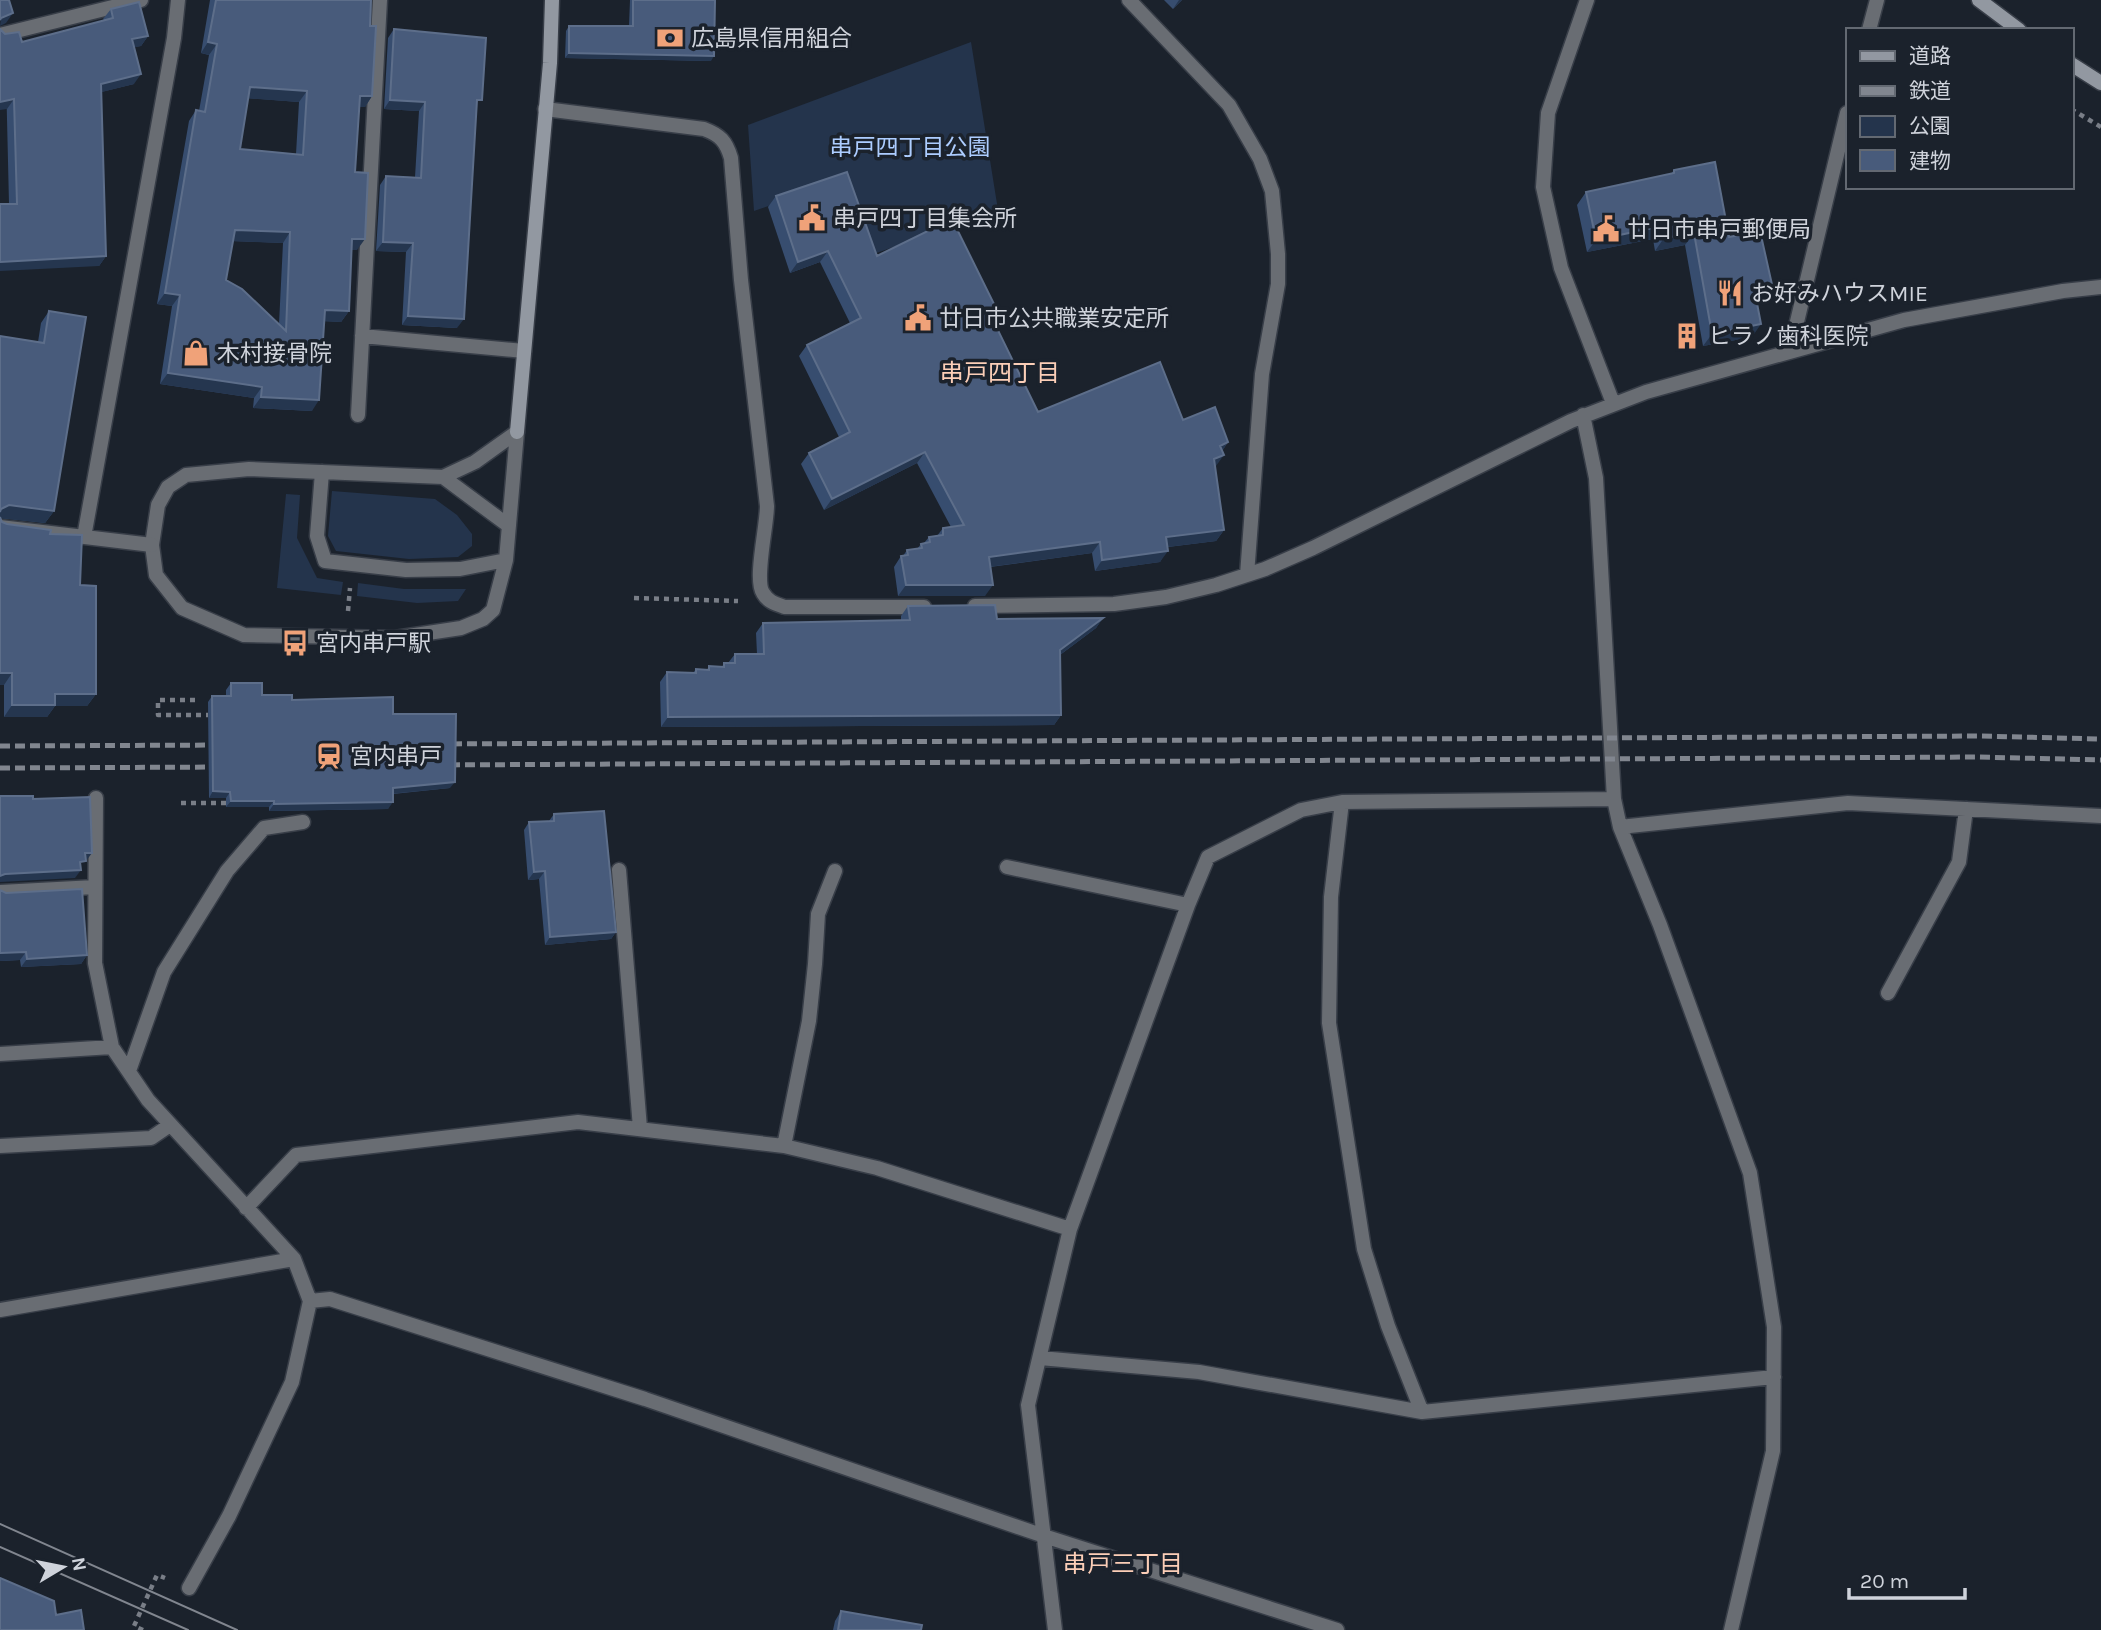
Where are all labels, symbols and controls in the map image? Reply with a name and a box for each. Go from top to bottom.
bank icon: 広島県信用組合 [655,23,685,53]
place label: 広島県信用組合 [691,25,852,52]
legend [1846,28,2073,189]
text: 道路 [1909,44,1951,68]
text: 鉄道 [1909,79,1951,103]
text: 公園 [1909,114,1951,138]
park label: 串戸四丁目公園 [830,134,991,161]
text: 建物 [1909,149,1951,173]
public building icon: 串戸四丁目集会所 [797,203,827,233]
place label: 串戸四丁目集会所 [833,205,1017,232]
public building icon: 廿日市串戸郵便局 [1591,214,1621,244]
place label: 廿日市串戸郵便局 [1627,216,1811,243]
restaurant icon: お好みハウスMIE [1715,278,1745,308]
place label: お好みハウスMIE [1751,280,1928,307]
public building icon: 廿日市公共職業安定所 [903,303,933,333]
place label: 廿日市公共職業安定所 [939,305,1169,332]
building icon: ヒラノ歯科医院 [1672,321,1702,351]
place label: ヒラノ歯科医院 [1708,323,1869,350]
shop icon: 木村接骨院 [181,338,211,368]
place label: 木村接骨院 [217,340,332,367]
district label: 串戸四丁目 [940,359,1060,387]
bus stop icon: 宮内串戸駅 [280,628,310,658]
place label: 宮内串戸駅 [316,630,431,657]
station icon: 宮内串戸 [314,741,344,771]
place label: 宮内串戸 [350,743,442,770]
north arrow [28,1532,98,1602]
district label: 串戸三丁目 [1063,1550,1183,1578]
text: N [67,1556,91,1573]
scale bar [1849,1556,1965,1600]
text: 20 m [1860,1569,1909,1593]

